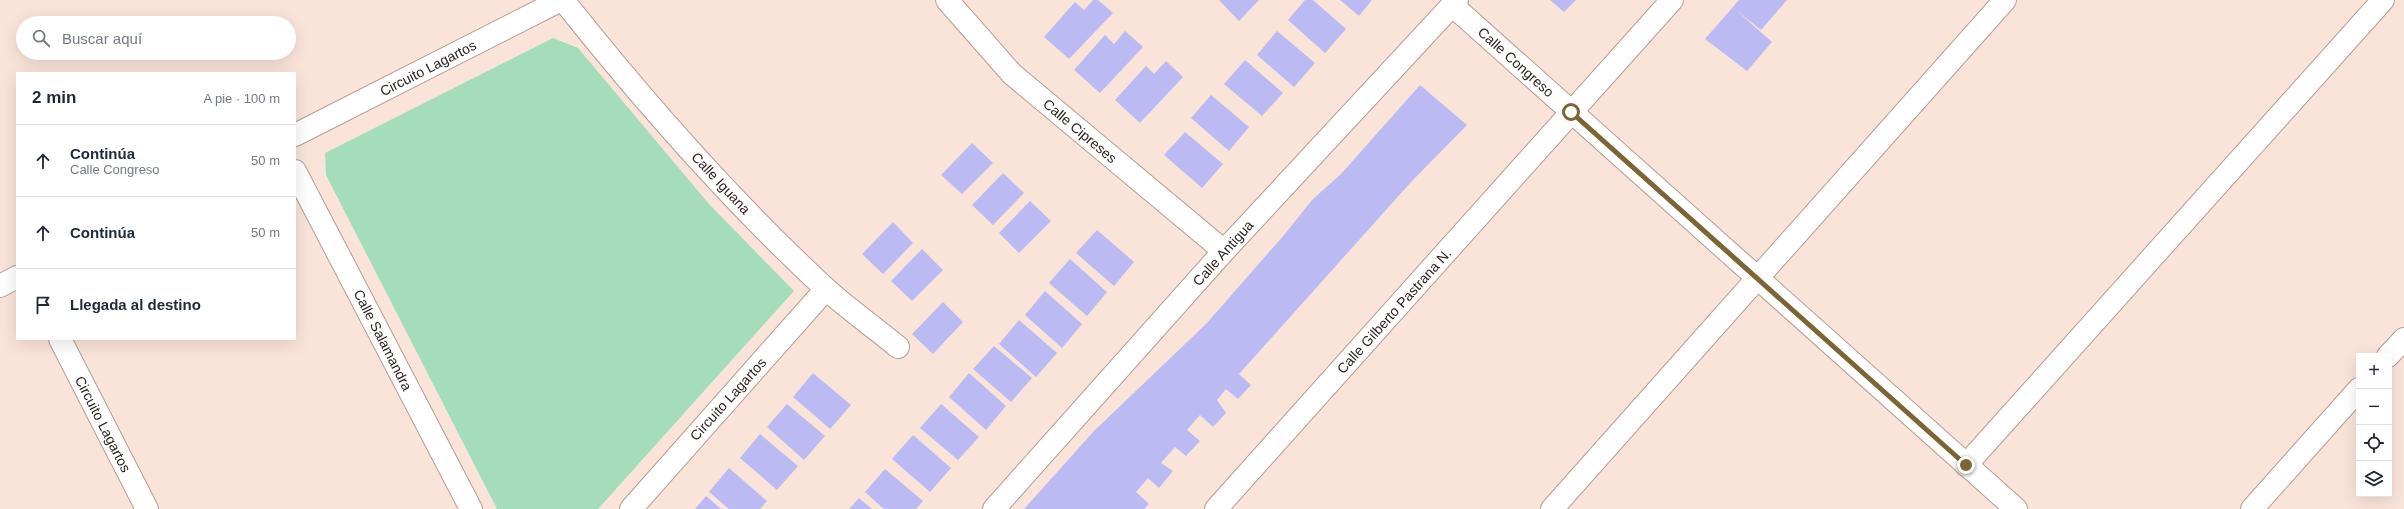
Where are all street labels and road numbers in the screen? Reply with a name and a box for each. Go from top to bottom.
street label: Calle Congreso [1475,24,1557,100]
street label: Circuito Lagartos [377,37,479,99]
street label: Calle Cipreses [1040,96,1120,166]
street label: Calle Iguana [688,149,754,217]
street label: Calle Antigua [1189,217,1257,289]
street label: Calle Gilberto Pastrana N. [1334,245,1454,377]
street label: Calle Salamandra [351,287,415,393]
street label: Circuito Lagartos [687,354,769,444]
street label: Circuito Lagartos [72,373,134,475]

